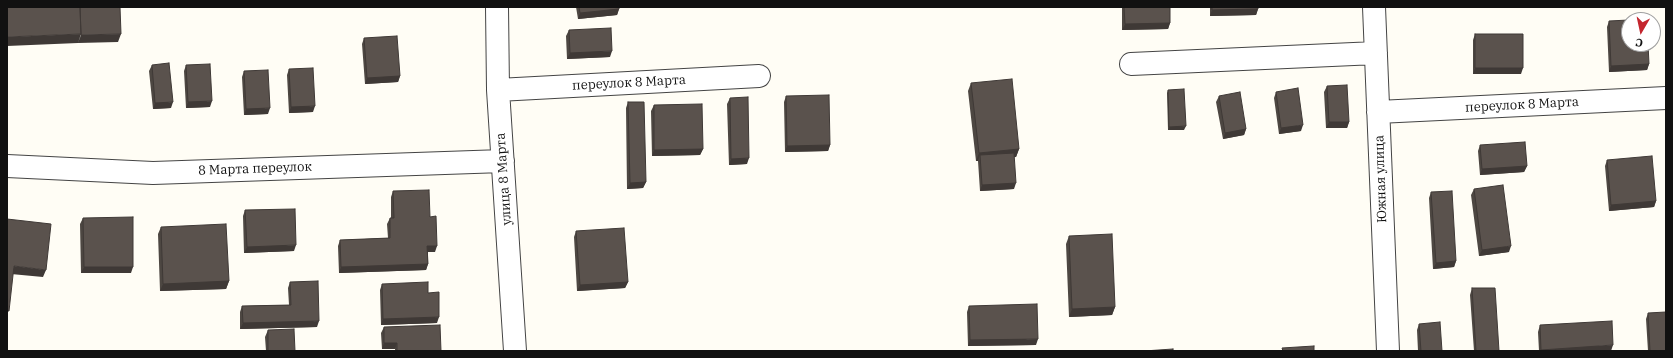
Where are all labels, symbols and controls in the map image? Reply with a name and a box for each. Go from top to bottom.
north arrow [1621,12,1661,52]
text: С [1635,35,1644,50]
street label: переулок 8 Марта [572,72,686,94]
street label: переулок 8 Марта [1465,94,1579,116]
street label: улица 8 Марта [493,132,515,226]
street label: Южная улица [1372,135,1390,223]
street label: 8 Марта переулок [198,159,312,179]

